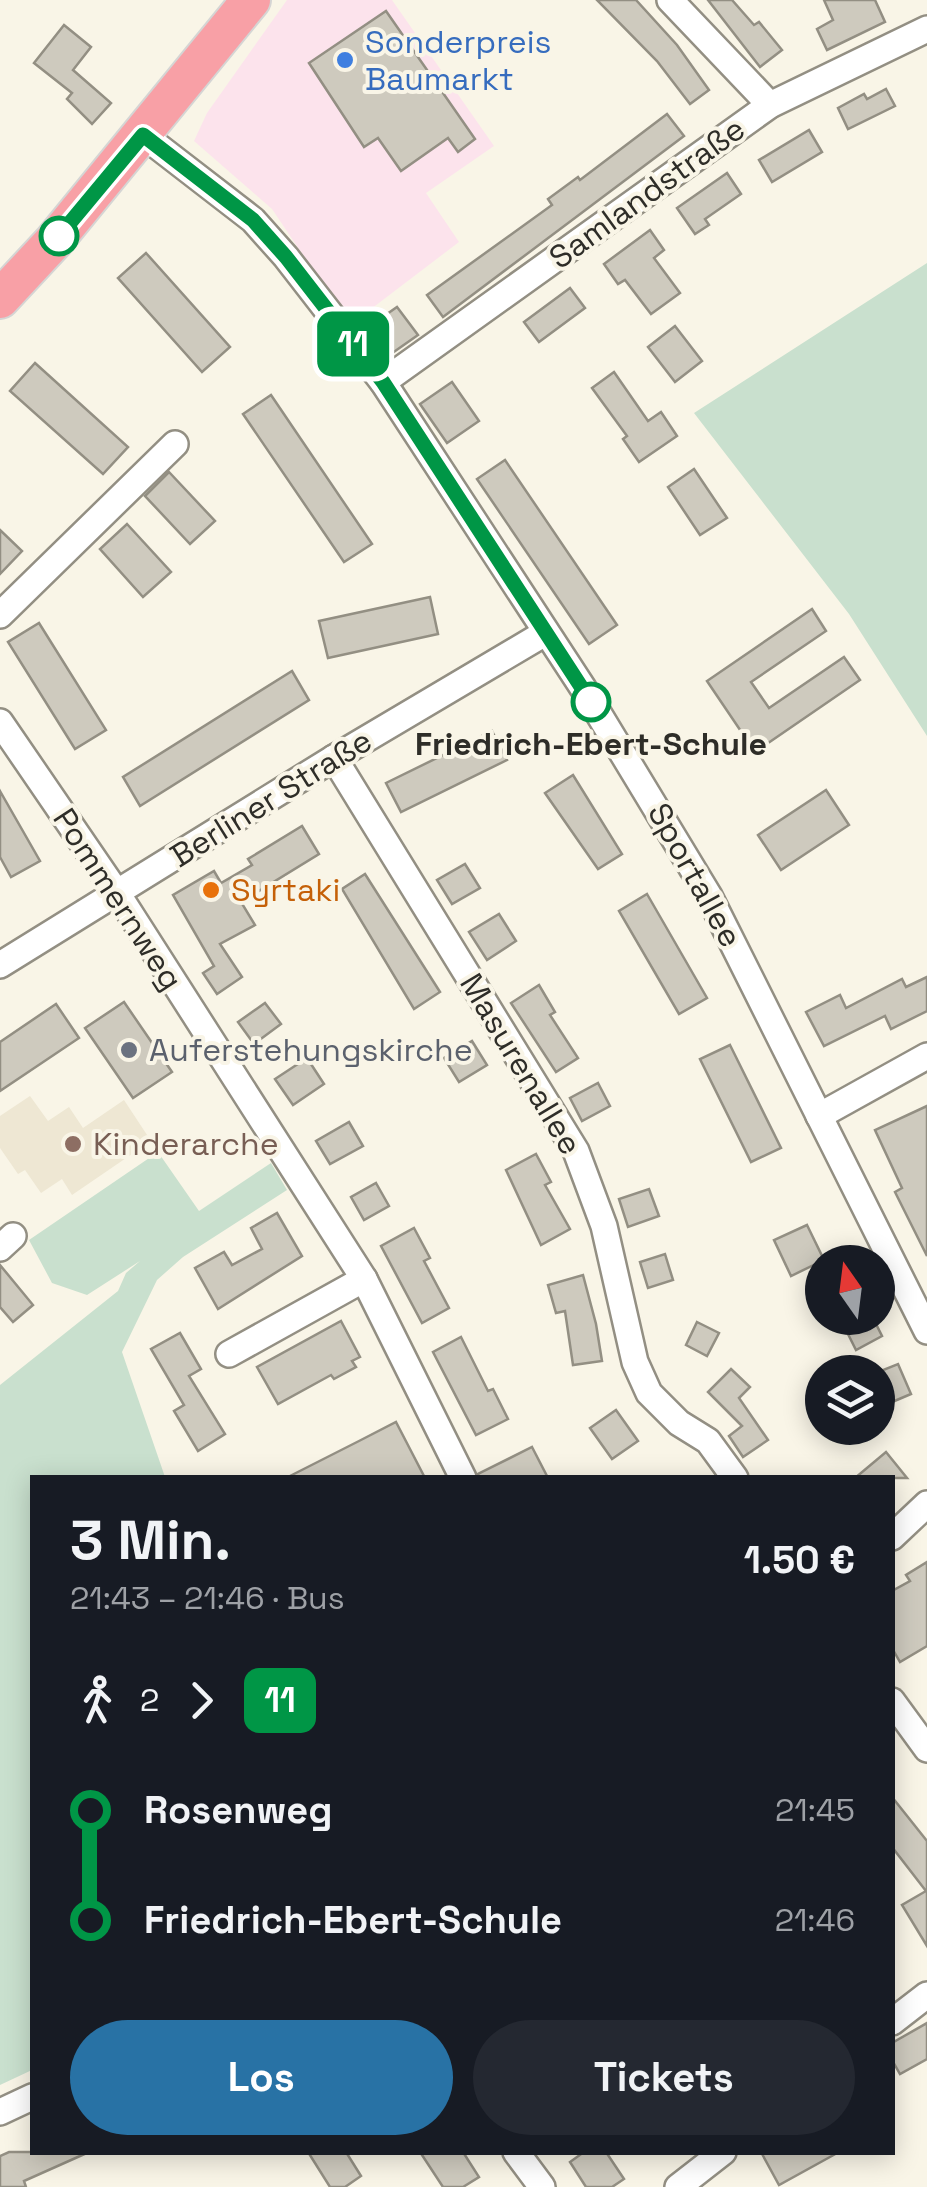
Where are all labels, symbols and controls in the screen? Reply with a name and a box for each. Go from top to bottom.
place label: Sonderpreis Baumarkt [365,22,551,99]
marker: Sonderpreis Baumarkt [334,49,356,71]
street label: Samlandstraße [541,109,753,277]
unlabelled marker [40,217,78,255]
line badge: 11 [308,312,398,376]
text: 11 [337,322,369,366]
marker: Friedrich-Ebert-Schule [572,683,610,721]
street label: Berliner Straße [163,720,379,876]
place label: Friedrich-Ebert-Schule [415,724,767,764]
street label: Sportallee [639,796,751,954]
street label: Pommernweg [44,801,192,997]
place label: Syrtaki [231,870,340,910]
marker: Syrtaki [200,879,222,901]
street label: Masurenallee [451,966,591,1162]
place label: Auferstehungskirche [149,1030,473,1070]
marker: Auferstehungskirche [118,1039,140,1061]
place label: Kinderarche [93,1124,279,1164]
marker: Kinderarche [62,1133,84,1155]
north arrow [805,1245,895,1335]
map controls [805,1245,895,1445]
button: layers [805,1355,895,1445]
text: 3 Min. [70,1505,231,1575]
text: 1.50 € [744,1536,855,1584]
text: 21:43 – 21:46 · Bus [70,1578,345,1618]
icon: walk [70,1673,125,1728]
icon: forward [174,1673,229,1728]
text: 11 [264,1678,296,1722]
text: 2 [140,1680,159,1720]
text: Rosenweg [144,1786,332,1834]
text: 21:45 [775,1790,855,1830]
text: Friedrich-Ebert-Schule [144,1896,562,1944]
text: 21:46 [775,1900,855,1940]
button: Los [70,2020,453,2135]
button: Tickets [473,2020,855,2135]

